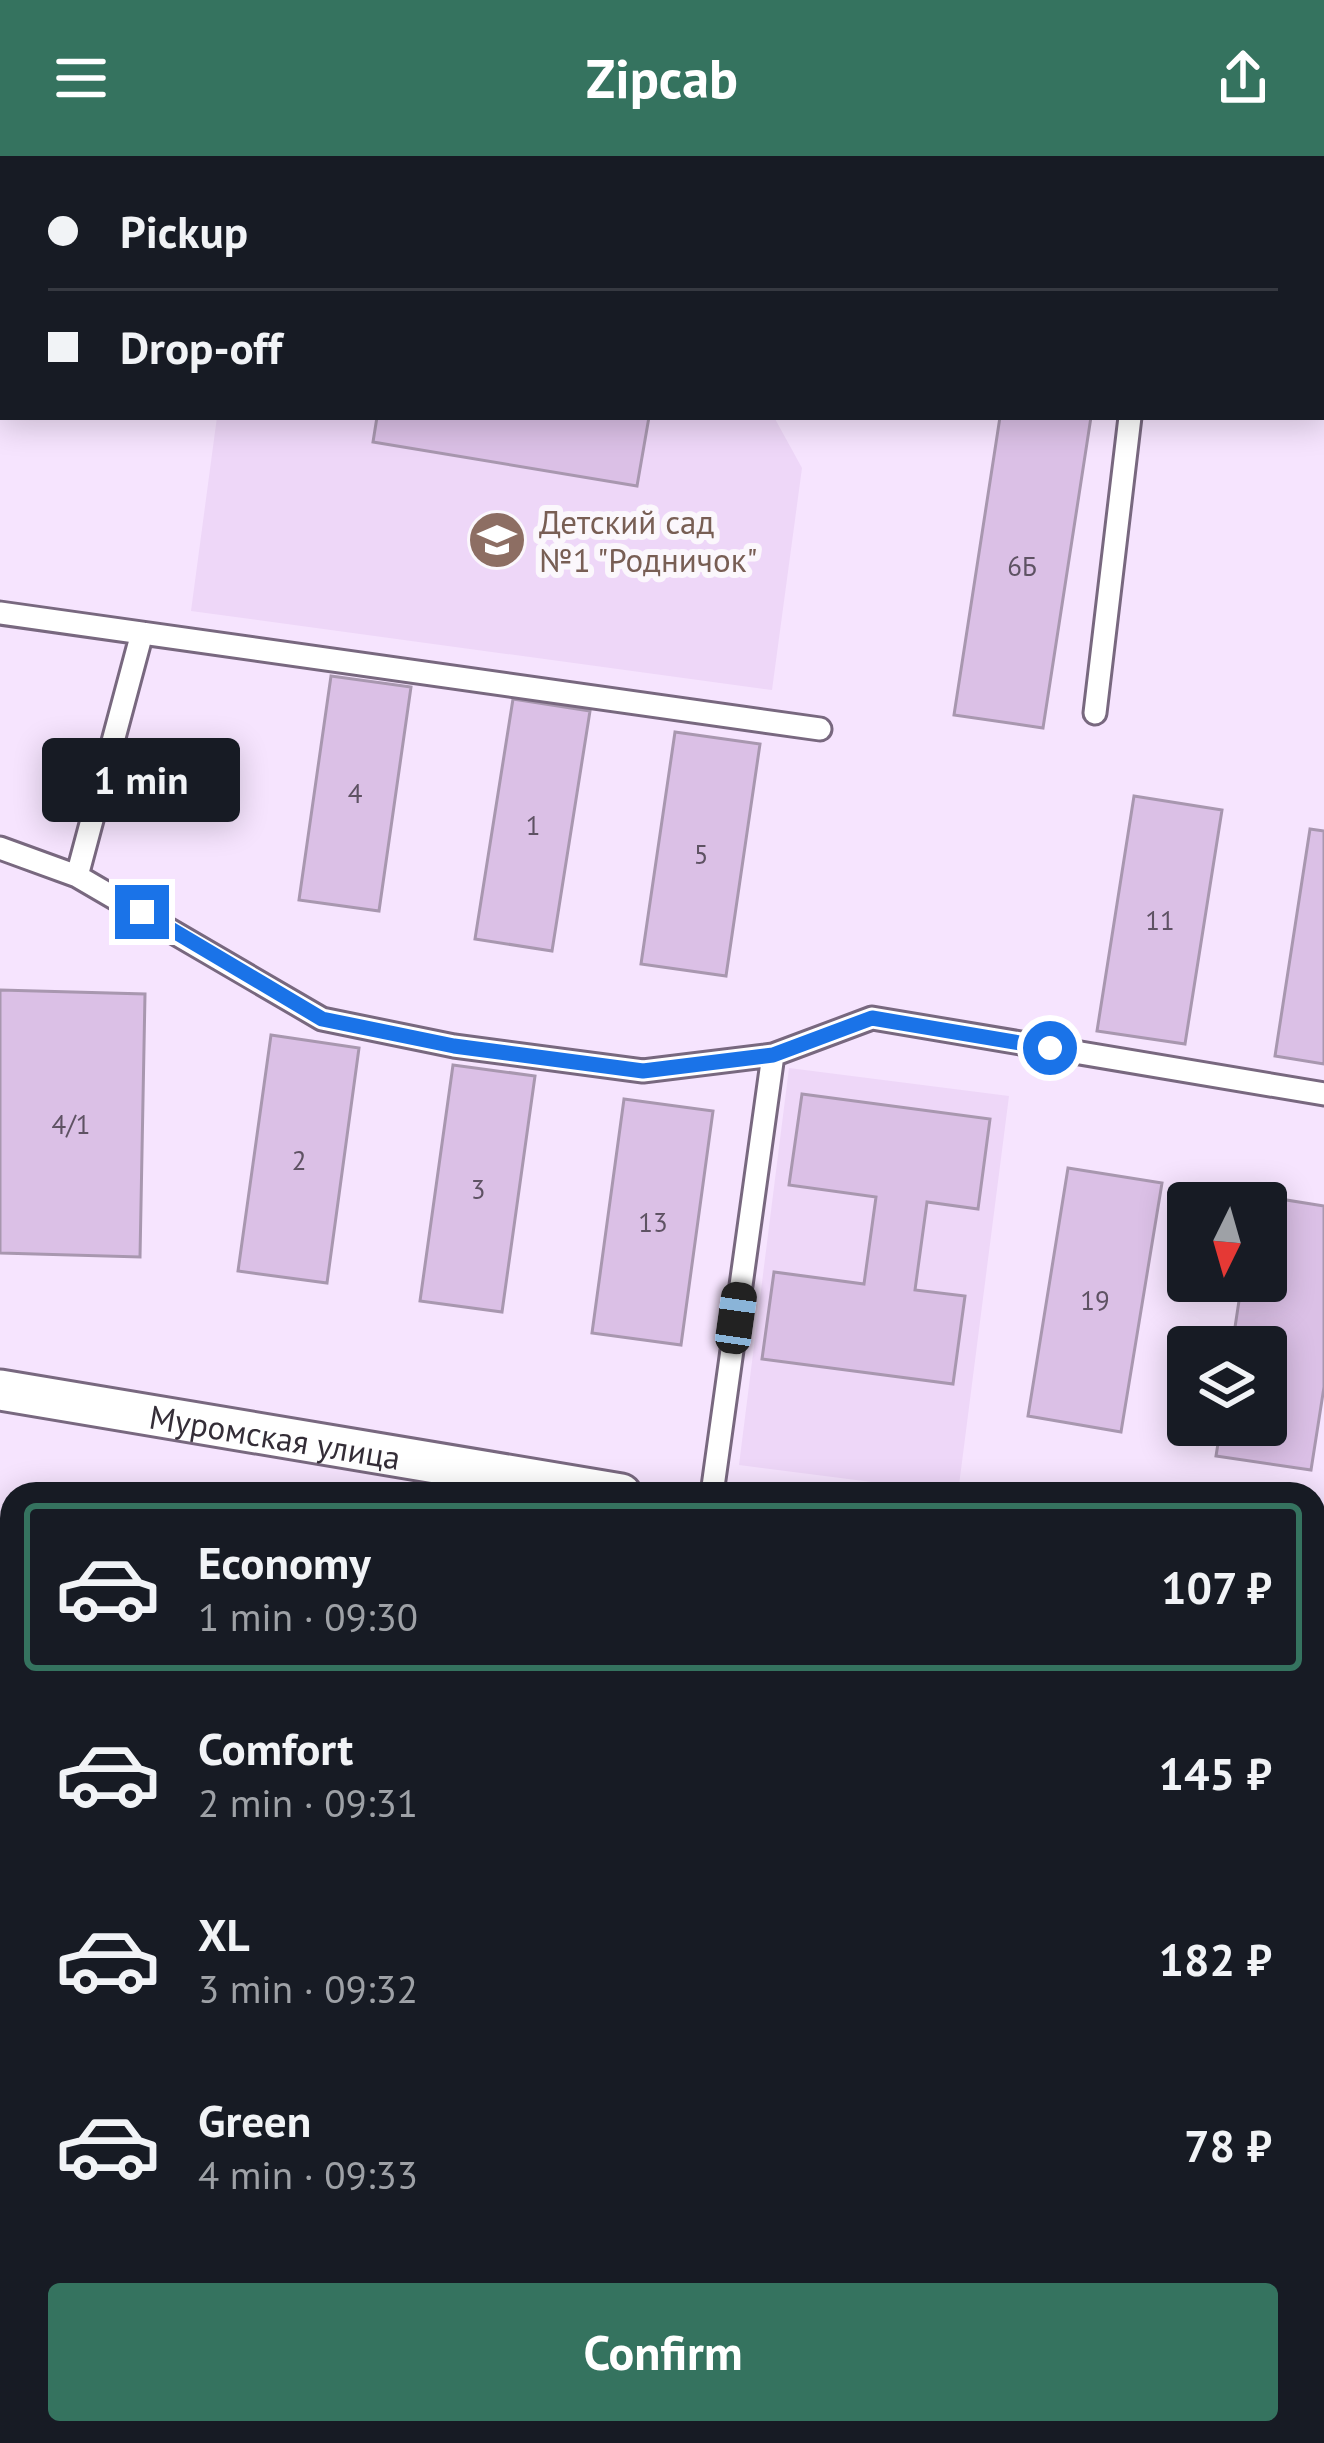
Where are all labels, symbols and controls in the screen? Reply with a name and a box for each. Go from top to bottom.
text: Zipcab [586,43,738,113]
icon: menu [48,45,114,111]
icon: share [1210,45,1276,111]
text: Pickup [120,202,248,260]
text: Drop-off [120,318,282,376]
place label: Детский сад №1 "Родничок" [539,500,758,581]
school or university icon: Детский сад №1 "Родничок" [466,509,528,571]
house number: 6Б [1007,549,1037,583]
callout: 1 min [43,738,241,822]
text: 1 min [93,754,189,805]
house number: 4 [348,776,363,810]
house number: 1 [526,808,540,842]
house number: 5 [694,837,708,871]
route end [115,885,169,939]
house number: 11 [1145,903,1175,937]
route start [1023,1021,1077,1075]
house number: 4/1 [52,1107,91,1141]
house number: 2 [292,1143,306,1177]
house number: 3 [471,1172,485,1206]
north arrow [1167,1182,1287,1302]
map controls [1167,1182,1287,1446]
house number: 13 [638,1205,668,1239]
car [713,1280,759,1356]
house number: 19 [1080,1283,1110,1317]
button: layers [1167,1326,1287,1446]
street label: Муромская улица [146,1394,404,1478]
icon: car [54,1533,162,1641]
text: Economy [198,1533,371,1591]
text: 107 ₽ [1161,1558,1272,1616]
text: 1 min · 09:30 [198,1591,418,1642]
icon: car [54,1719,162,1827]
text: Comfort [198,1719,353,1777]
text: 145 ₽ [1159,1744,1272,1802]
text: 2 min · 09:31 [198,1777,418,1828]
icon: car [54,1905,162,2013]
text: XL [198,1905,250,1963]
text: 182 ₽ [1159,1930,1272,1988]
text: 3 min · 09:32 [198,1963,418,2014]
icon: car [54,2091,162,2199]
text: Green [198,2091,311,2149]
text: 78 ₽ [1184,2116,1272,2174]
text: 4 min · 09:33 [198,2149,418,2200]
button: Confirm [48,2283,1278,2421]

